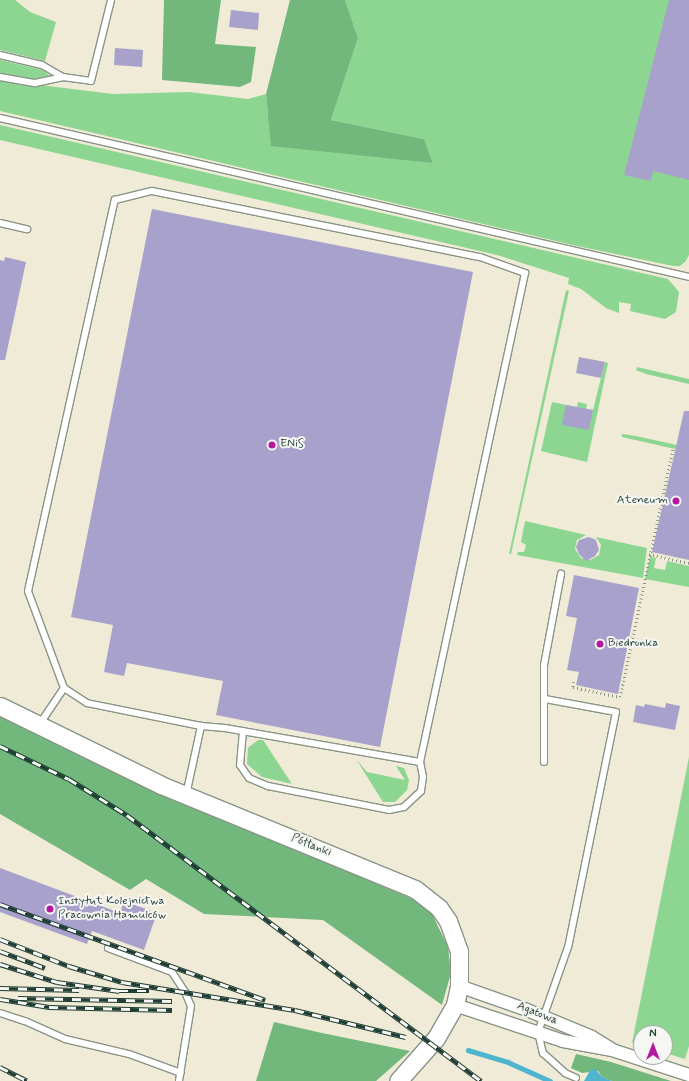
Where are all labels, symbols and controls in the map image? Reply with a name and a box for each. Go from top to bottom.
place label: ENiS [280,438,304,452]
marker: ENiS [267,440,277,450]
place label: Ateneum [617,494,668,508]
marker: Ateneum [671,496,681,506]
place label: Biedronka [608,637,658,651]
marker: Biedronka [595,639,605,649]
street label: Półłanki [289,831,333,861]
place label: Instytut Kolejnictwa Pracownia Hamulców [58,895,164,923]
marker: Instytut Kolejnictwa Pracownia Hamulców [45,904,55,914]
street label: Agatowa [515,999,559,1029]
north arrow [633,1025,673,1065]
text: N [649,1027,657,1041]

